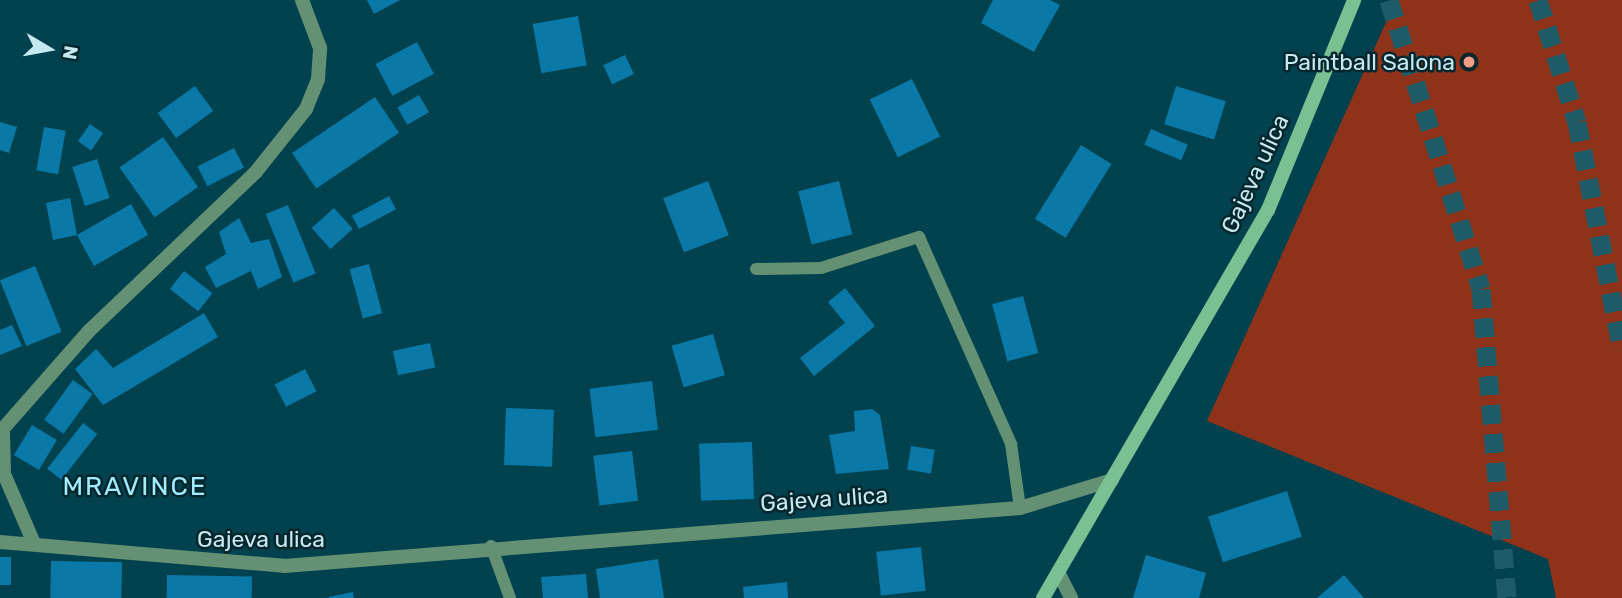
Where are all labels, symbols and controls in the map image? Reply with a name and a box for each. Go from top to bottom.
north arrow [14,14,84,84]
text: N [58,44,83,61]
place label: Paintball Salona [1284,48,1455,76]
marker: Paintball Salona [1461,54,1477,70]
street label: Gajeva ulica [1215,110,1295,238]
district label: MRAVINCE [63,471,207,503]
street label: Gajeva ulica [759,481,889,517]
street label: Gajeva ulica [197,525,325,553]

